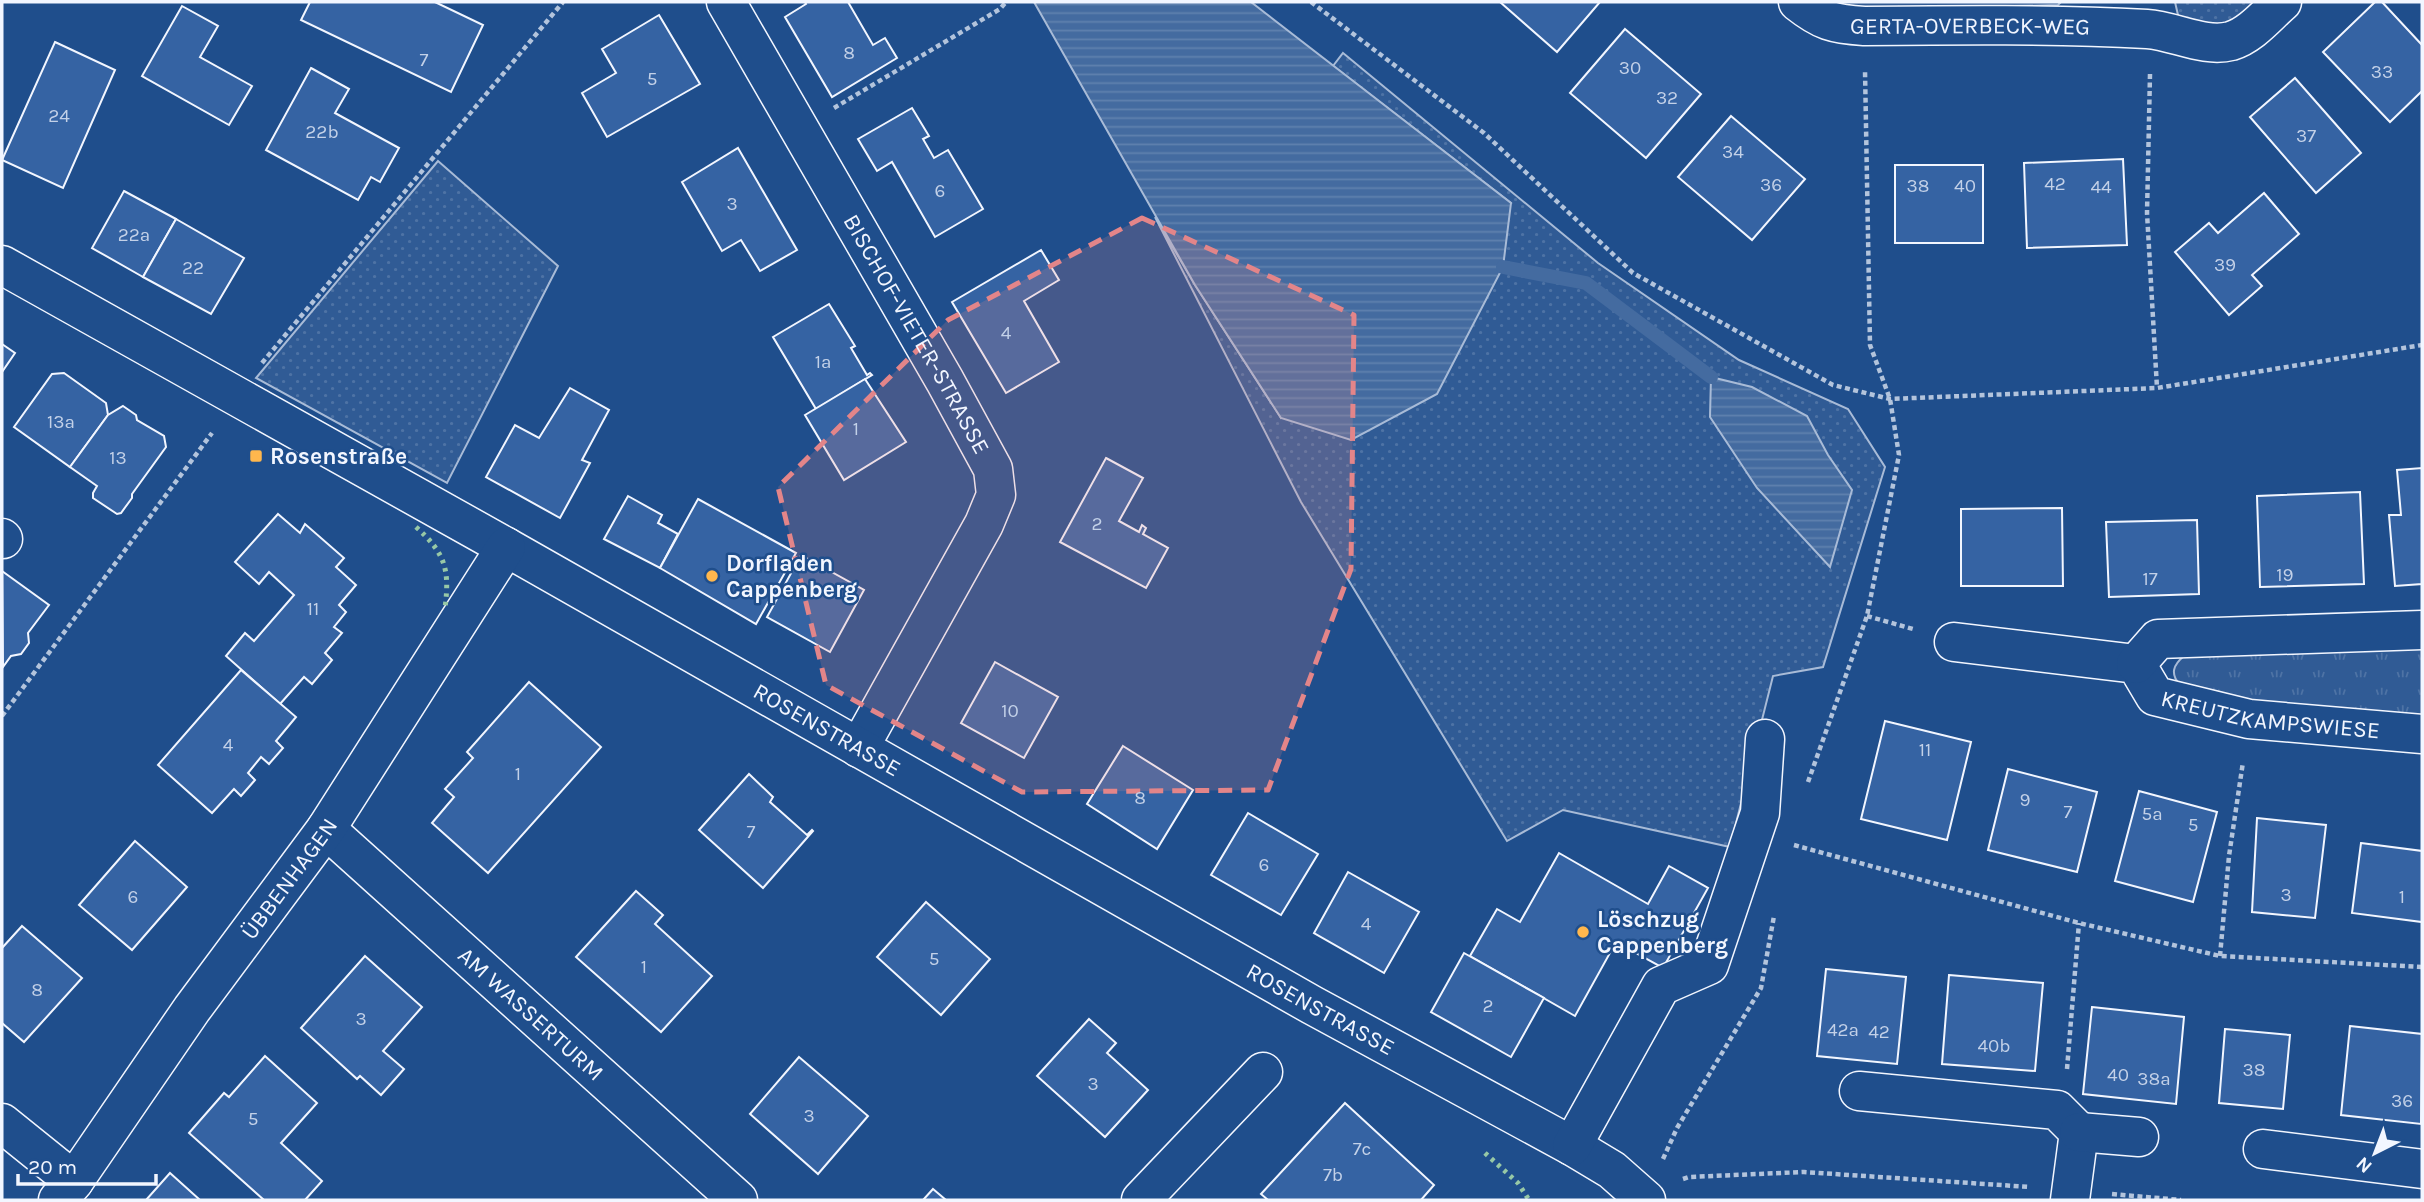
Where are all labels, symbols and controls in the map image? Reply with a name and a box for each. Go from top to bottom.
street label: GERTA-OVERBECK-WEG [1849,12,2090,41]
house number: 8 [843,42,855,64]
house number: 7 [420,49,429,71]
house number: 30 [1619,57,1641,79]
house number: 33 [2371,61,2393,83]
house number: 5 [647,68,657,90]
house number: 32 [1656,87,1678,109]
house number: 24 [48,105,70,127]
house number: 22b [305,121,339,143]
house number: 37 [2296,125,2316,147]
house number: 34 [1722,141,1744,163]
house number: 42 [2044,173,2066,195]
house number: 36 [1760,174,1782,196]
house number: 38 [1907,175,1929,197]
house number: 40 [1954,175,1976,197]
house number: 44 [2090,176,2112,198]
house number: 6 [935,180,945,202]
house number: 3 [726,193,738,215]
street label: BISCHOF-VIETER-STRASSE [838,210,995,459]
house number: 22a [118,224,150,246]
house number: 39 [2214,254,2236,276]
house number: 22 [182,257,204,279]
house number: 4 [1001,322,1012,344]
house number: 1a [815,351,831,373]
house number: 13a [47,411,75,433]
house number: 1 [853,418,859,440]
place label: Rosenstraße [270,443,407,470]
house number: 13 [109,447,127,469]
marker: Rosenstraße [248,448,264,464]
house number: 2 [1091,513,1103,535]
place label: Dorfladen Cappenberg [726,550,857,603]
house number: 19 [2276,564,2294,586]
marker: Dorfladen Cappenberg [704,568,720,584]
house number: 17 [2142,568,2158,590]
house number: 11 [307,598,319,620]
street label: ROSENSTRASSE [749,677,905,782]
street label: KREUTZKAMPSWIESE [2158,685,2381,744]
house number: 10 [1001,700,1019,722]
house number: 4 [223,734,234,756]
house number: 11 [1919,739,1931,761]
house number: 1 [515,763,521,785]
house number: 8 [1134,787,1146,809]
house number: 9 [2019,789,2031,811]
house number: 7 [2064,801,2073,823]
house number: 5a [2141,803,2163,825]
street label: ÜBBENHAGEN [236,813,343,945]
house number: 5 [2188,814,2198,836]
house number: 7 [747,821,756,843]
house number: 6 [1259,854,1269,876]
house number: 3 [2280,884,2292,906]
house number: 6 [128,886,138,908]
house number: 1 [2399,886,2405,908]
place label: Löschzug Cappenberg [1597,906,1728,959]
house number: 4 [1361,913,1372,935]
marker: Löschzug Cappenberg [1575,924,1591,940]
street label: AM WASSERTURM [453,942,609,1086]
house number: 5 [929,948,939,970]
house number: 1 [641,956,647,978]
street label: ROSENSTRASSE [1242,958,1399,1061]
house number: 8 [31,979,43,1001]
house number: 2 [1482,995,1494,1017]
house number: 3 [355,1008,367,1030]
house number: 42a [1827,1019,1859,1041]
house number: 42 [1868,1021,1890,1043]
house number: 40b [1977,1035,2011,1057]
house number: 38 [2243,1059,2265,1081]
house number: 40 [2107,1064,2129,1086]
house number: 38a [2137,1068,2171,1090]
house number: 3 [1087,1073,1099,1095]
house number: 36 [2391,1090,2413,1112]
house number: 3 [803,1105,815,1127]
house number: 5 [248,1108,258,1130]
north arrow [2340,1118,2410,1188]
house number: 7c [1353,1138,1371,1160]
scale bar [18,1142,156,1186]
text: N [2352,1152,2377,1178]
text: 20 m [28,1155,77,1179]
house number: 7b [1323,1164,1343,1186]

